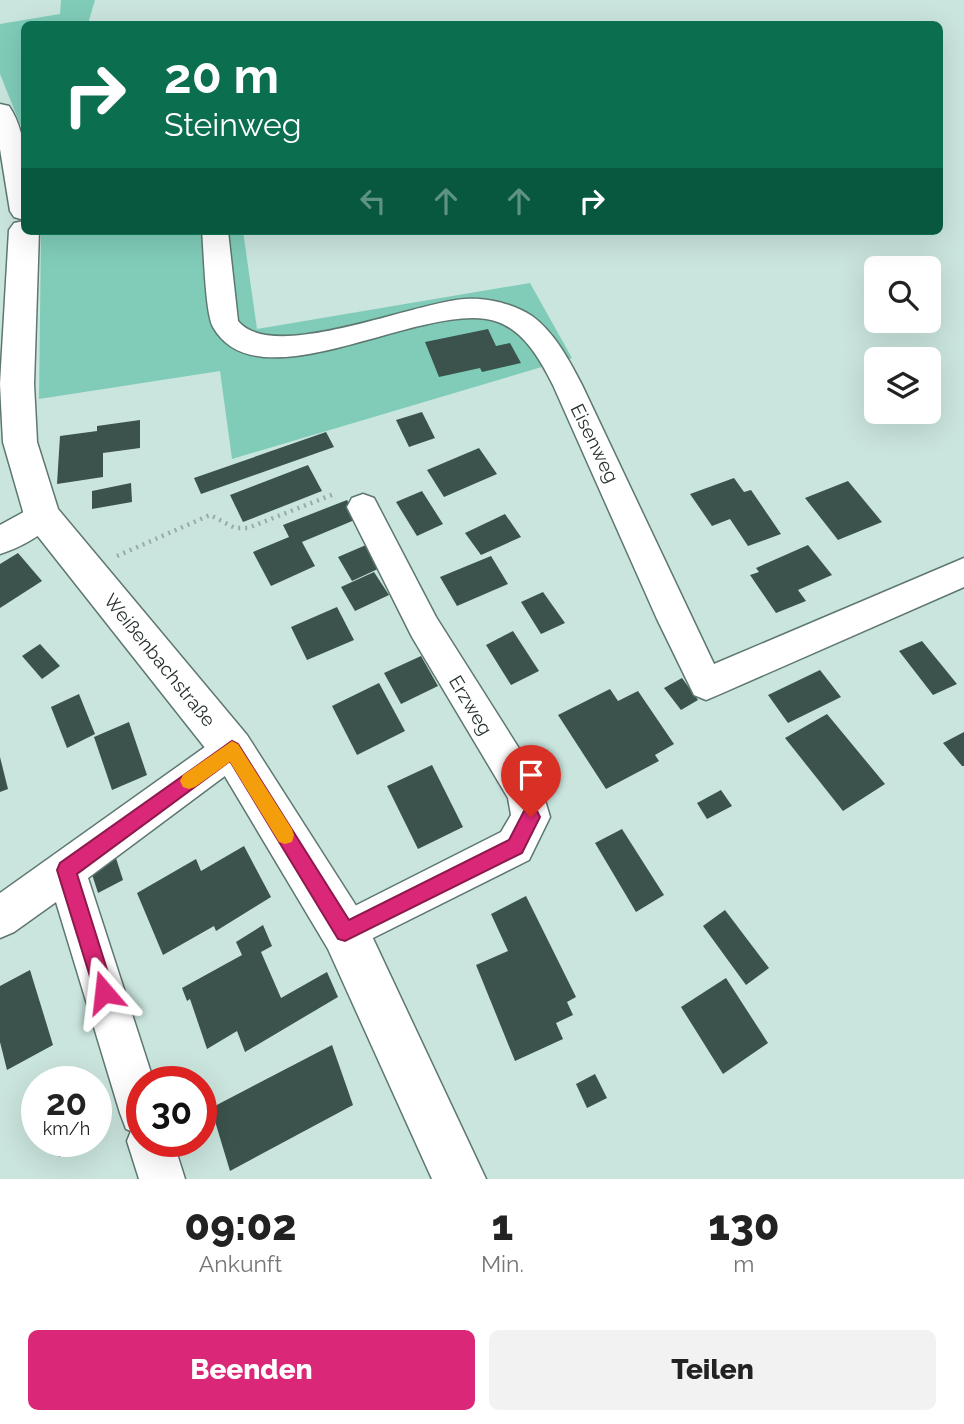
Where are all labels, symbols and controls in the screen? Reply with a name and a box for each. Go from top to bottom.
text: 20 m [164,47,279,104]
icon: right [49,49,140,140]
text: Steinweg [164,106,302,143]
icon: left [354,182,392,220]
icon: ahead [427,182,465,220]
icon: ahead [500,182,538,220]
icon: right [573,182,611,220]
map controls [864,256,941,424]
button: search [864,256,941,333]
button: layers [864,347,941,424]
street label: Eisenweg [566,400,624,486]
street label: Weißenbachstraße [100,589,220,731]
street label: Erzweg [445,671,497,739]
pin [501,745,561,817]
icon: arrive [512,756,550,794]
position arrow [67,955,141,1029]
speed limit sign: 30 [126,1066,217,1157]
text: 20 [46,1082,87,1123]
text: km/h [43,1118,90,1139]
text: 09:02 [184,1201,297,1250]
text: 1 [491,1201,513,1250]
text: 130 [708,1201,780,1250]
text: Ankunft [199,1250,282,1277]
text: Min. [481,1250,524,1277]
text: m [733,1250,754,1277]
button: Beenden [28,1330,475,1410]
button: Teilen [489,1330,936,1410]

